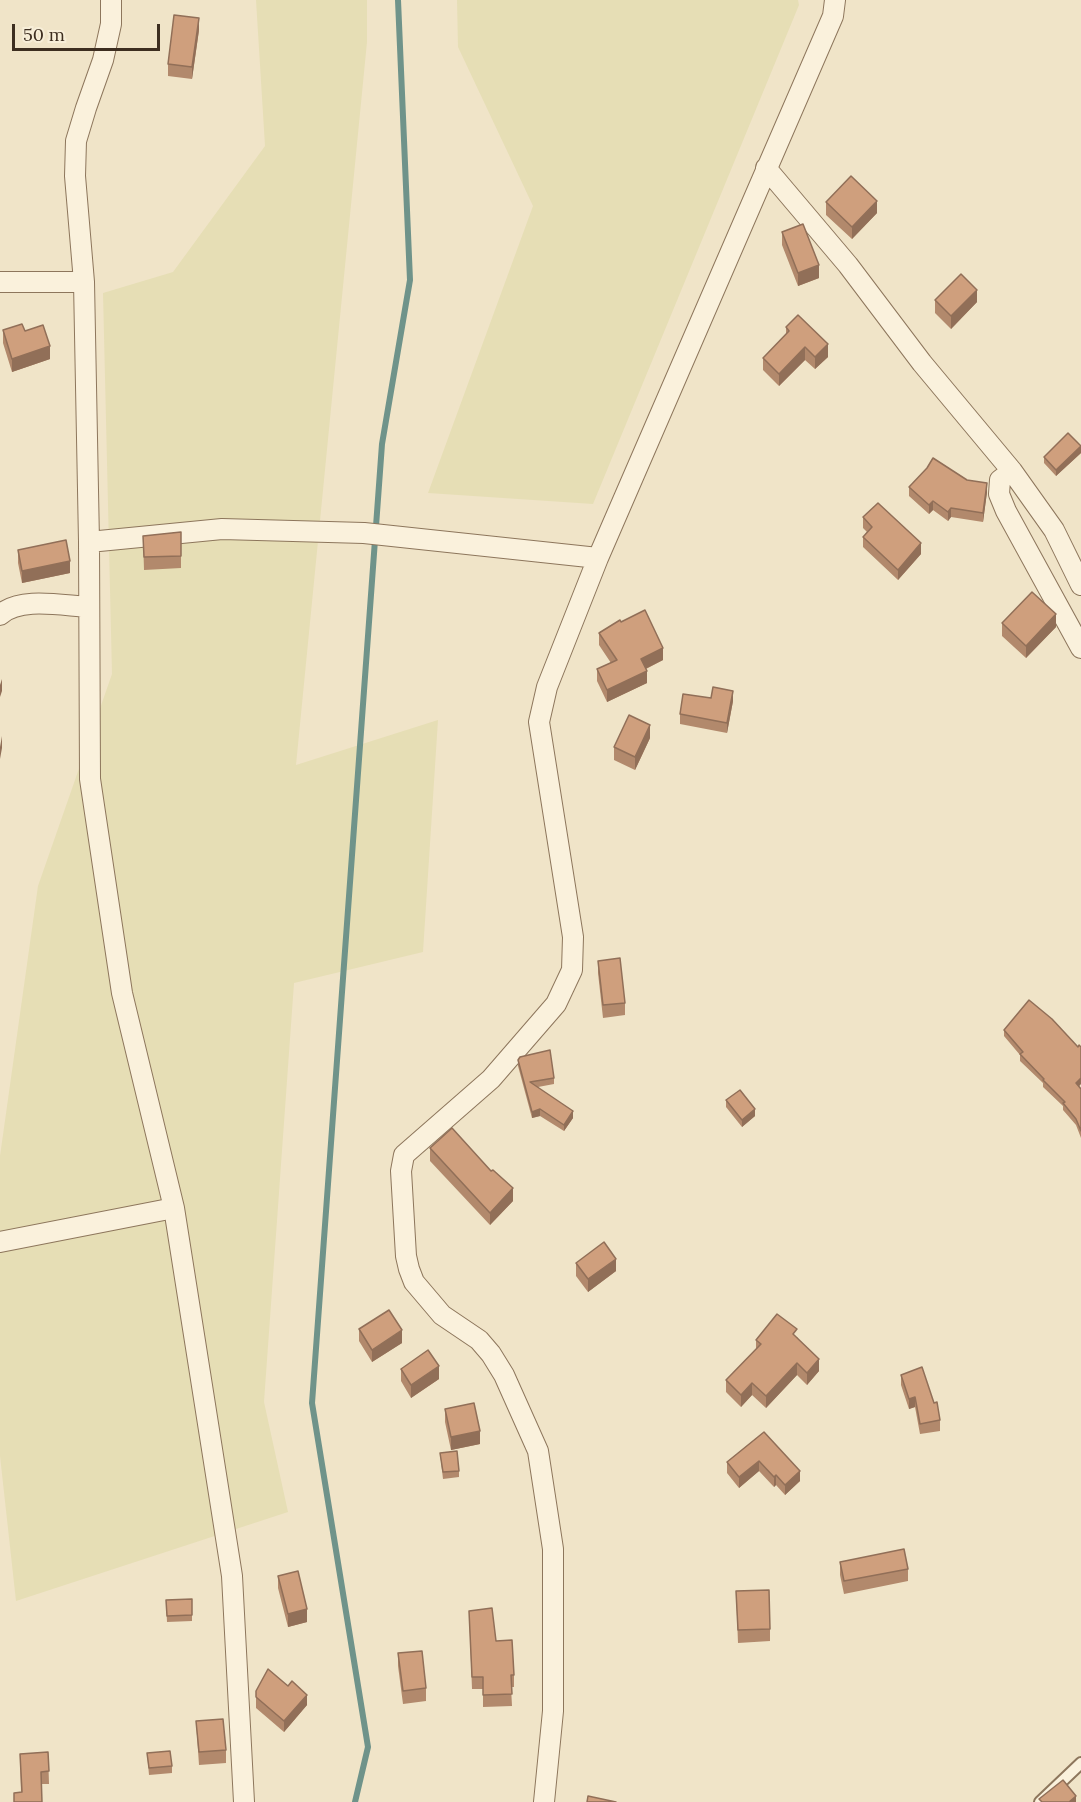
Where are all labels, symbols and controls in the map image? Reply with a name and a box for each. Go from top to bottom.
scale bar [15,12,164,50]
text: 50 m [23,23,65,46]

